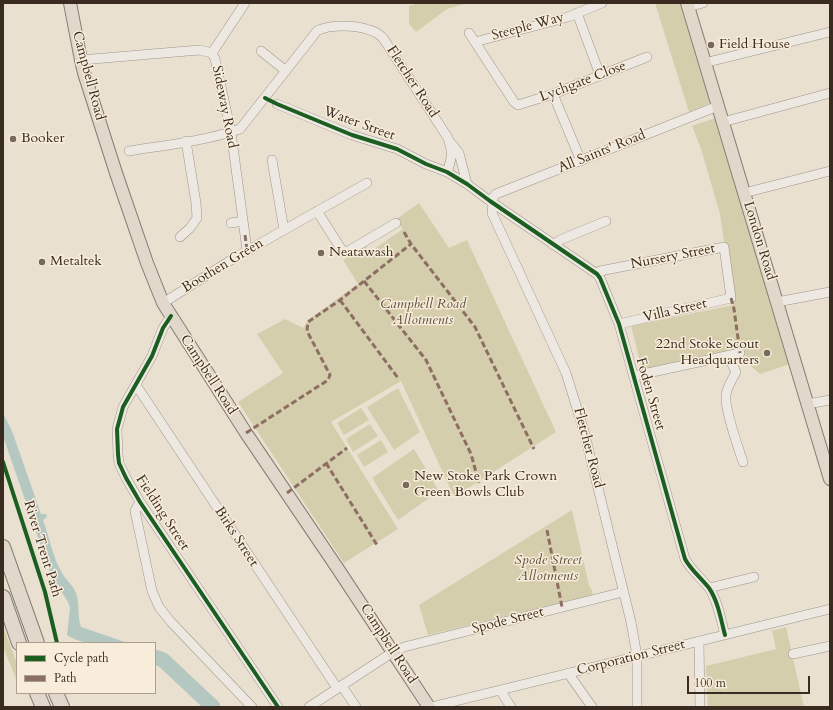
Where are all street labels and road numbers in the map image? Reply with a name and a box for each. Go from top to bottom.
street label: Steeple Way [490,9,566,45]
street label: Campbell Road [68,30,108,122]
street label: Fletcher Road [383,43,441,121]
street label: Lychgate Close [537,58,629,106]
street label: Sideway Road [208,64,240,150]
street label: Water Street [321,103,397,145]
street label: All Saints' Road [556,127,648,177]
street label: London Road [739,200,779,282]
street label: Boothen Green [179,235,267,297]
street label: Nursery Street [629,241,717,273]
street label: Villa Street [642,296,708,326]
street label: Campbell Road [176,332,240,418]
street label: Foden Street [632,356,668,432]
street label: Fletcher Road [569,406,607,490]
street label: Fielding Street [131,472,193,554]
street label: River Trent Path [19,499,65,599]
street label: Birks Street [210,504,262,570]
street label: Campbell Road [356,601,420,687]
street label: Spode Street [470,604,546,638]
street label: Corporation Street [575,636,687,680]

